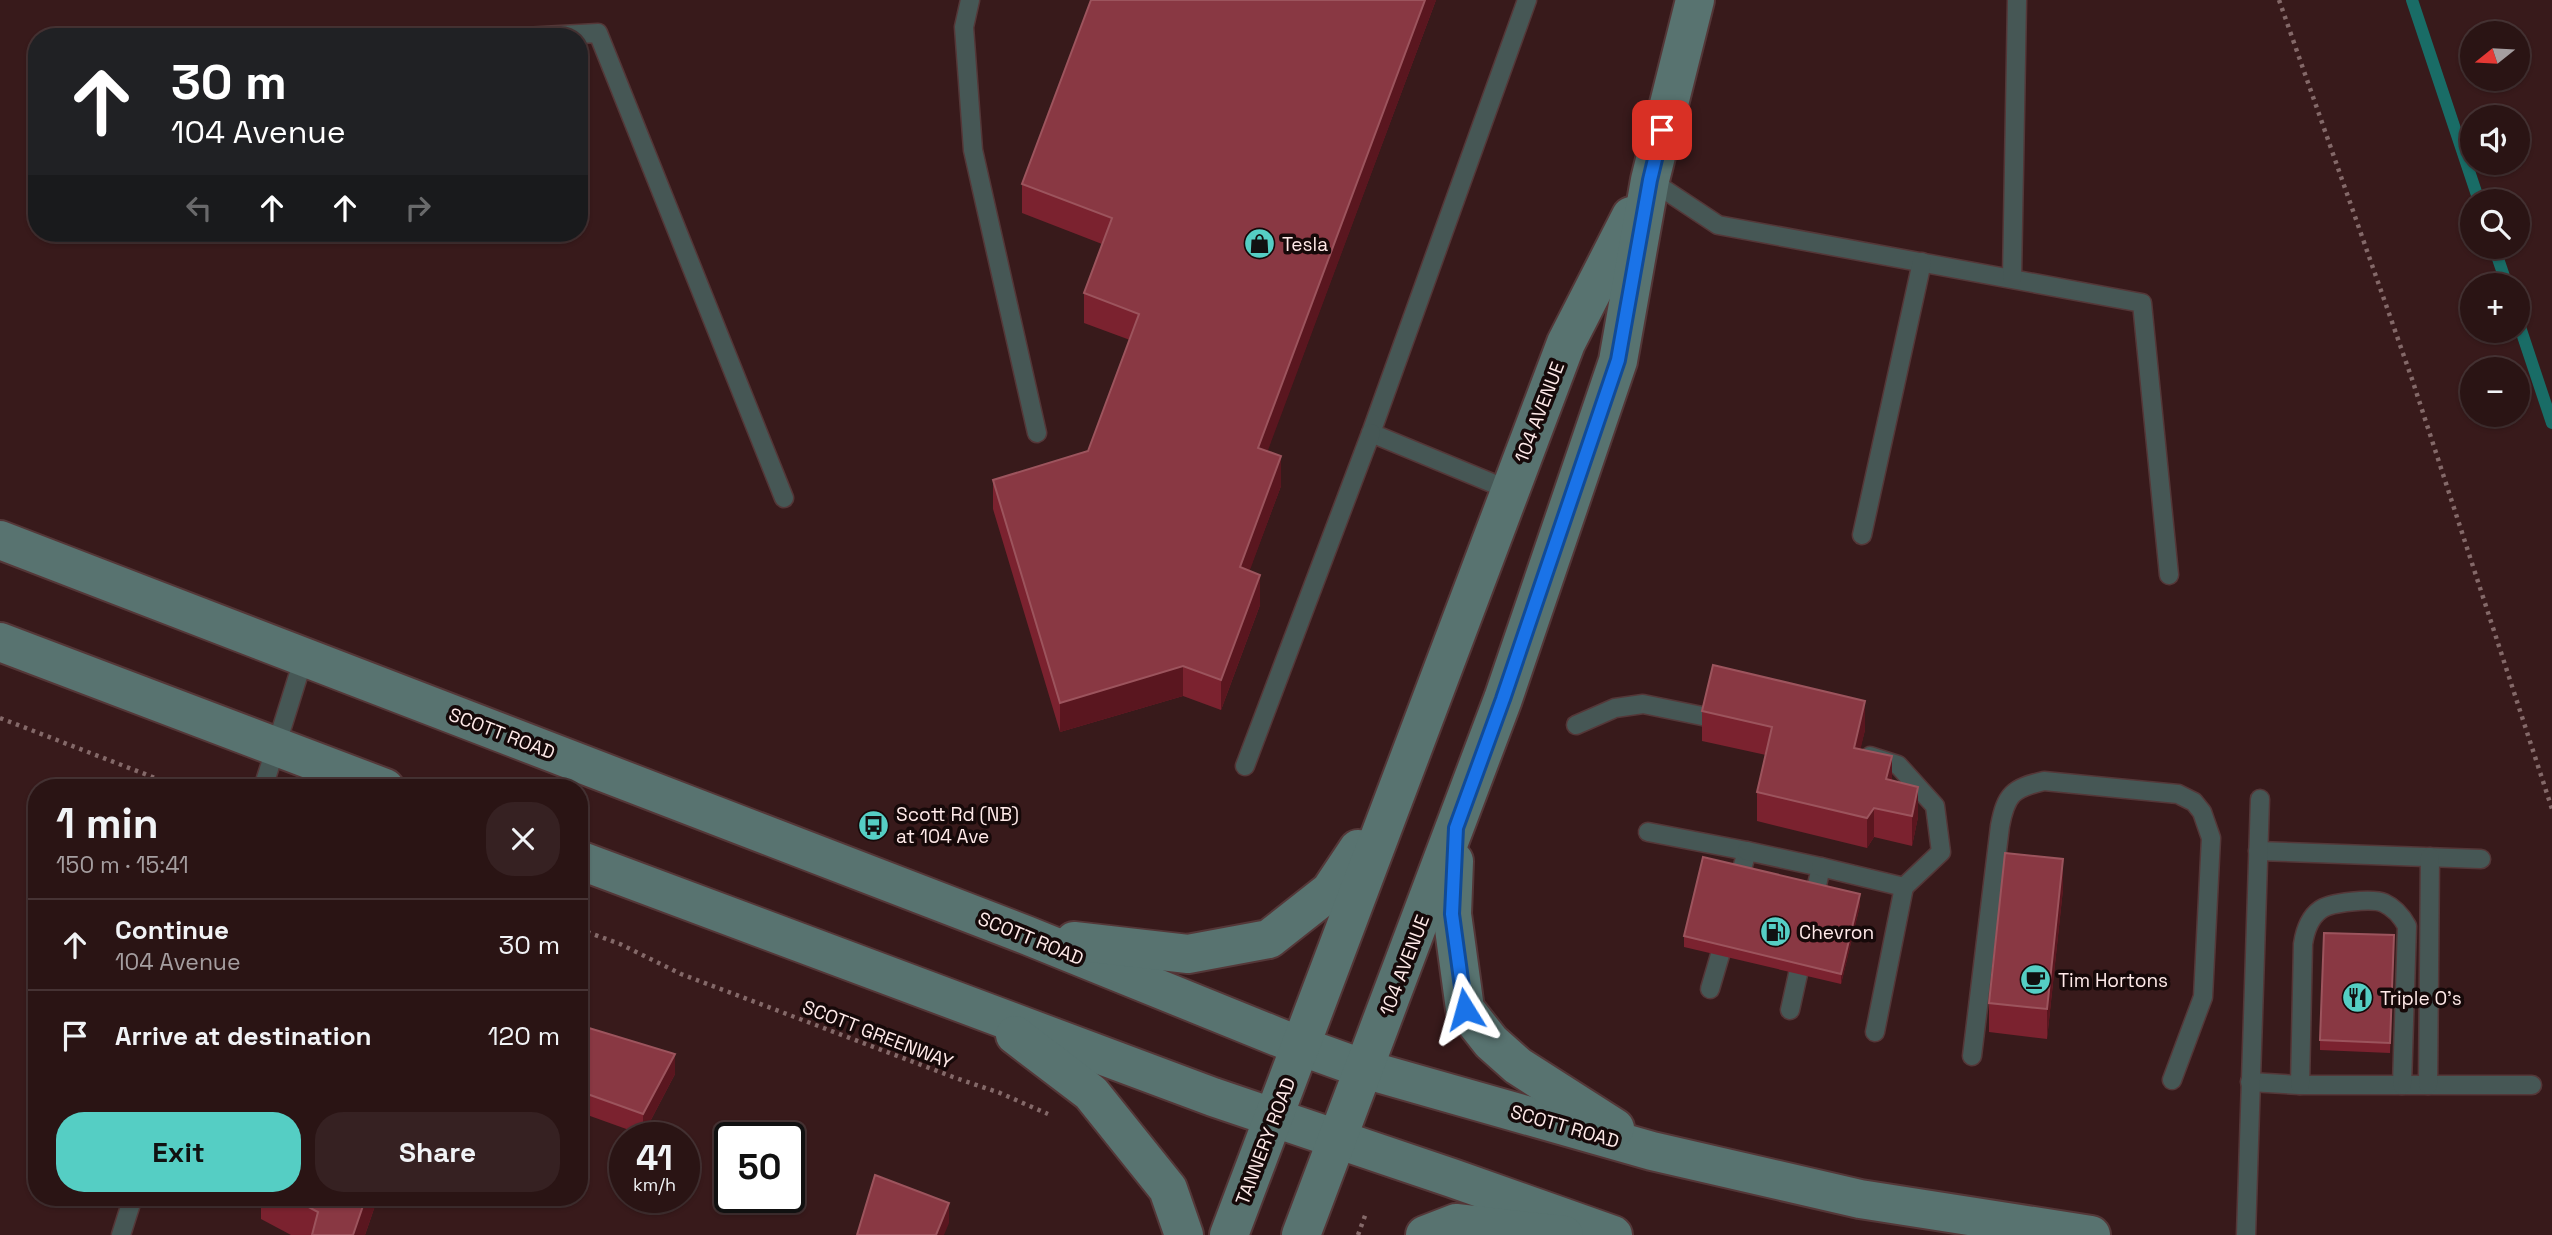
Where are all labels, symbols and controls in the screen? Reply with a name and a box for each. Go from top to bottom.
north arrow [2460,21,2530,91]
map controls [2460,21,2530,427]
text: 30 m [171,51,287,113]
icon: ahead [56,56,147,147]
pin [1632,100,1692,160]
button: sound [2460,105,2530,175]
icon: arrive [1643,111,1681,149]
text: 104 Avenue [171,112,346,152]
icon: left [180,189,218,227]
icon: ahead [253,189,291,227]
icon: ahead [326,189,364,227]
icon: right [399,189,437,227]
button: search [2460,189,2530,259]
shop icon: Tesla [1242,227,1276,261]
place label: Tesla [1282,232,1328,257]
button: + [2460,273,2530,343]
button: − [2460,357,2530,427]
street label: 104 AVENUE [1509,358,1570,466]
street label: SCOTT ROAD [445,702,558,765]
text: 1 min [56,797,159,850]
button: close [486,802,560,876]
place label: Scott Rd (NB) at 104 Ave [896,802,1019,849]
bus stop icon: Scott Rd (NB) at 104 Ave [856,808,890,842]
text: 150 m · 15:41 [56,850,189,880]
street label: SCOTT ROAD [974,906,1087,971]
street label: 104 AVENUE [1374,911,1435,1019]
text: Continue [115,913,229,947]
fuel station icon: Chevron [1759,915,1793,949]
place label: Chevron [1799,920,1874,945]
icon: ahead [56,926,94,964]
text: 30 m [499,928,560,962]
text: 104 Avenue [115,947,241,977]
cafe icon: Tim Hortons [2018,963,2052,997]
place label: Tim Hortons [2058,968,2168,993]
position arrow [1428,972,1502,1046]
restaurant icon: Triple O's [2340,981,2374,1015]
place label: Triple O's [2380,986,2462,1011]
street label: SCOTT GREENWAY [799,994,957,1075]
icon: arrive [56,1017,94,1055]
text: Arrive at destination [115,1019,372,1053]
text: 120 m [488,1019,560,1053]
street label: TANNERY ROAD [1230,1074,1301,1209]
street label: SCOTT ROAD [1508,1099,1622,1154]
button: Exit [56,1112,301,1192]
button: Share [315,1112,560,1192]
speed limit sign: 50 [714,1122,805,1213]
text: 41 [636,1136,673,1180]
text: km/h [633,1173,676,1196]

